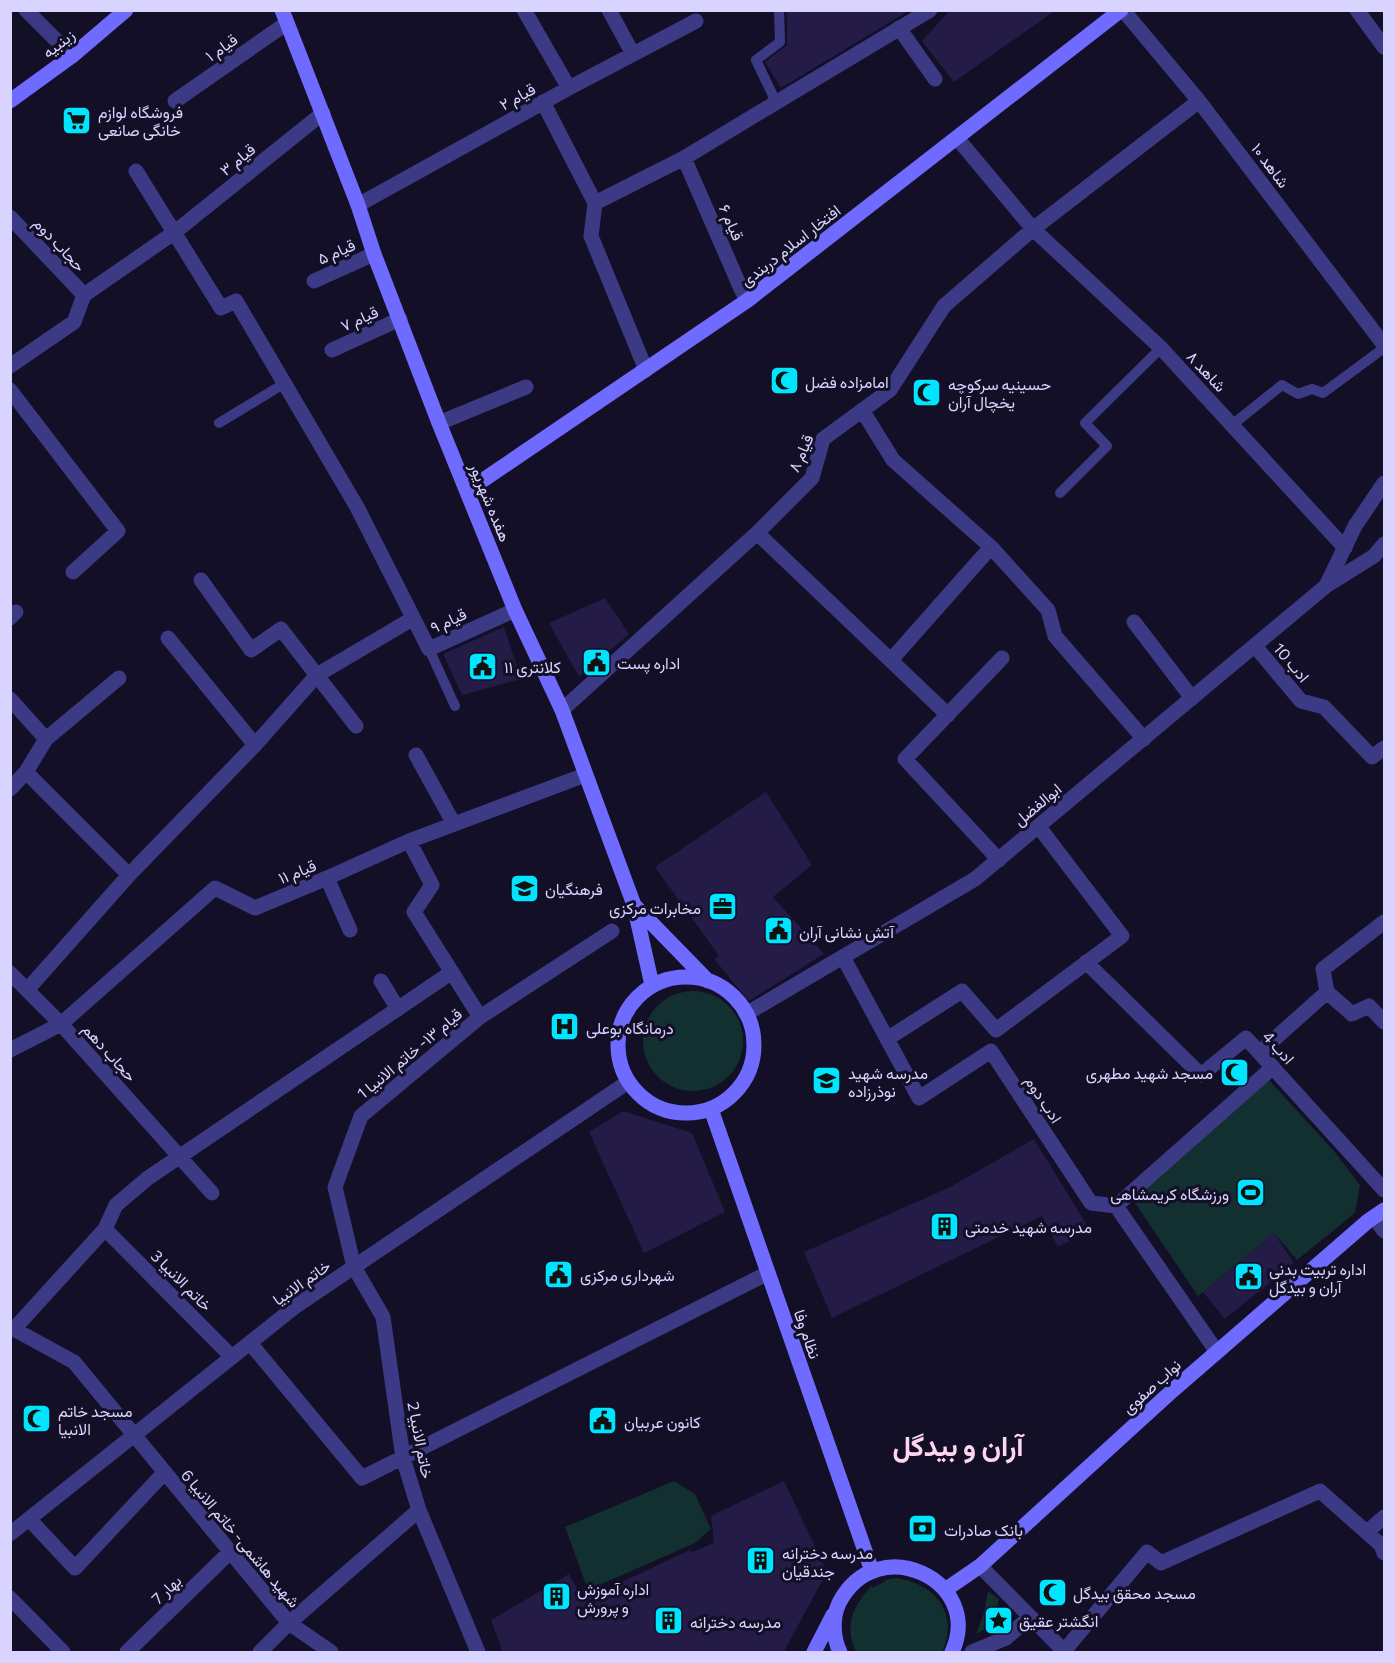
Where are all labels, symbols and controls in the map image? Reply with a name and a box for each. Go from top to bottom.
street label: زینبیه [38,25,79,63]
street label: قیام ۱ [201,29,242,66]
street label: قیام ۲ [496,78,539,115]
place label: فروشگاه لوازم خانگی صانعی [98,102,183,141]
supermarket icon: فروشگاه لوازم خانگی صانعی [61,104,93,136]
street label: قیام ۳ [215,139,260,181]
street label: شاهد ۱۰ [1248,139,1294,191]
street label: افتخار اسلام دربندی [736,200,845,291]
street label: قیام ۶ [714,201,748,244]
street label: حجاب دوم [29,213,90,277]
street label: قیام ۵ [314,234,359,270]
street label: قیام ۷ [337,301,382,337]
street label: شاهد ۸ [1183,347,1231,395]
mosque icon: امامزاده فضل [768,365,800,397]
place label: امامزاده فضل [805,372,889,393]
place label: حسینیه سرکوچه یخچال آران [948,374,1051,414]
mosque icon: حسینیه سرکوچه یخچال آران [911,376,943,408]
street label: قیام ۸ [783,431,819,476]
street label: هفده شهریور [464,459,515,545]
street label: قیام ۹ [427,603,470,638]
street label: ادب 10 [1269,638,1314,686]
public building icon: اداره پست [580,646,612,678]
public building icon: کلانتری ۱۱ [467,650,499,682]
place label: اداره پست [617,653,680,675]
place label: کلانتری ۱۱ [504,657,561,678]
street label: ابوالفضل [1009,779,1066,831]
street label: قیام ۱۱ [275,855,319,889]
school or university icon: فرهنگیان [508,872,540,904]
place label: فرهنگیان [545,879,603,900]
office icon: مخابرات مرکزی [706,891,738,923]
place label: مخابرات مرکزی [609,898,701,919]
public building icon: آتش نشانی آران [762,915,794,947]
place label: آتش نشانی آران [799,922,895,943]
street label: قیام ۱۳- خاتم الانبیا 1 [353,1004,466,1104]
hospital icon: درمانگاه بوعلی [549,1011,581,1043]
place label: درمانگاه بوعلی [586,1018,674,1039]
street label: حجاب دهم [77,1019,141,1087]
street label: ادب 4 [1258,1027,1299,1068]
mosque icon: مسجد شهید مطهری [1218,1056,1250,1088]
place label: مدرسه شهید نوذرزاده [848,1063,928,1102]
place label: مسجد شهید مطهری [1086,1063,1213,1084]
school or university icon: مدرسه شهید نوذرزاده [811,1065,843,1097]
street label: ادب دوم [1020,1072,1066,1127]
sports icon: ورزشگاه کریمشاهی [1234,1177,1266,1209]
place label: ورزشگاه کریمشاهی [1110,1184,1229,1205]
building icon: مدرسه شهید خدمتی [928,1210,960,1242]
place label: مدرسه شهید خدمتی [965,1217,1092,1238]
street label: خاتم الانبیا 3 [146,1246,217,1316]
street label: خاتم الانبیا [269,1255,335,1310]
public building icon: شهرداری مرکزی [543,1258,575,1290]
place label: اداره تربیت بدنی آران و بیدگل [1269,1259,1366,1298]
public building icon: اداره تربیت بدنی آران و بیدگل [1232,1261,1264,1293]
place label: شهرداری مرکزی [580,1265,675,1286]
street label: نظام وفا [789,1307,825,1362]
street label: نواب صفوی [1118,1355,1186,1419]
street label: خاتم الانبیا 2 [402,1400,438,1481]
place label: مسجد خاتم الانبیا [58,1401,132,1439]
mosque icon: مسجد خاتم الانبیا [21,1403,53,1435]
public building icon: کانون عربیان [587,1405,619,1437]
place label: کانون عربیان [624,1412,701,1433]
district label: آران و بیدگل [892,1428,1025,1464]
street label: شهید هاشمی- خاتم الانبیا 6 [176,1465,304,1612]
bank icon: بانک صادرات [907,1513,939,1545]
place label: بانک صادرات [944,1520,1023,1541]
place label: مدرسه دخترانه جندقیان [782,1543,873,1581]
building icon: مدرسه دخترانه جندقیان [745,1545,777,1577]
street label: بهار 7 [147,1570,186,1609]
mosque icon: مسجد محقق بیدگل [1036,1576,1068,1608]
place label: اداره آموزش و پرورش [577,1579,649,1619]
building icon: اداره آموزش و پرورش [540,1581,572,1613]
place label: مسجد محقق بیدگل [1073,1583,1196,1604]
place icon: انگشتر عقیق [982,1604,1014,1636]
building icon: مدرسه دخترانه [653,1605,685,1637]
place label: انگشتر عقیق [1019,1611,1098,1632]
place label: مدرسه دخترانه [690,1612,781,1633]

